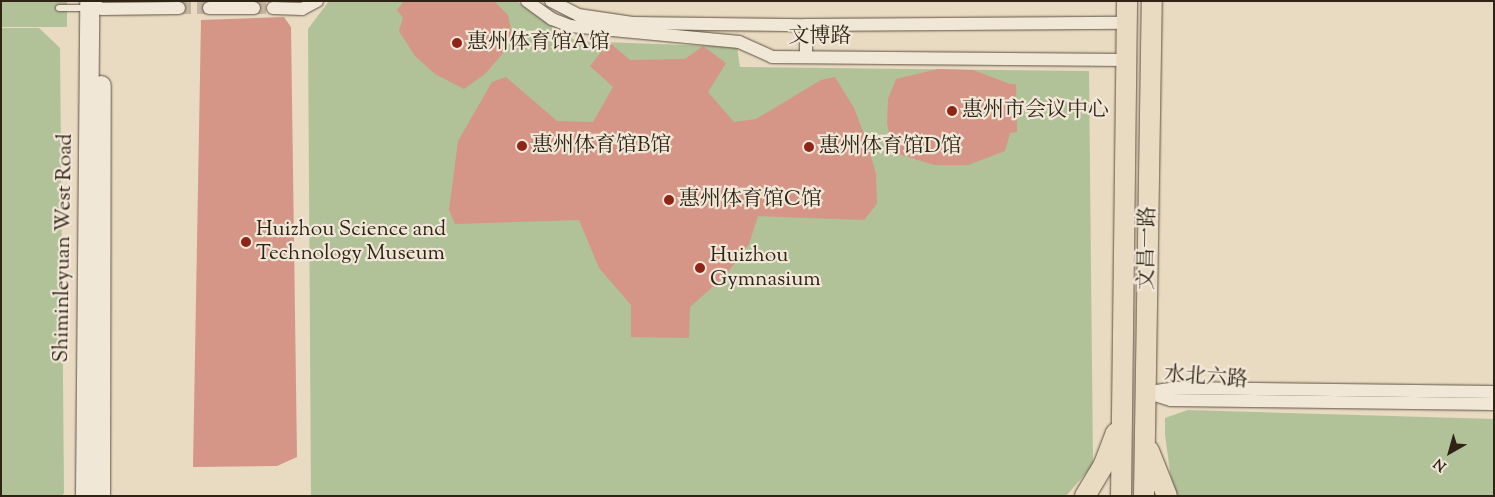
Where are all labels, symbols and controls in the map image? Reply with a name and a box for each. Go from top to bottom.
street label: 文博路 [789,24,851,50]
place label: 惠州体育馆A馆 [467,30,610,56]
marker: 惠州体育馆A馆 [451,37,463,49]
place label: 惠州市会议中心 [962,98,1109,124]
marker: 惠州市会议中心 [946,105,958,117]
street label: Shiminleyuan West Road [49,133,79,363]
place label: 惠州体育馆B馆 [532,133,671,159]
place label: 惠州体育馆D馆 [819,134,962,160]
marker: 惠州体育馆B馆 [516,140,528,152]
marker: 惠州体育馆D馆 [803,141,815,153]
place label: 惠州体育馆C馆 [679,187,822,213]
marker: 惠州体育馆C馆 [663,194,675,206]
street label: 文昌一路 [1135,206,1161,290]
place label: Huizhou Science and Technology Museum [256,217,446,267]
marker: Huizhou Science and Technology Museum [240,236,252,248]
place label: Huizhou Gymnasium [710,243,821,293]
marker: Huizhou Gymnasium [694,262,706,274]
street label: 水北六路 [1163,363,1249,393]
north arrow [1425,427,1475,477]
text: N [1430,452,1451,475]

